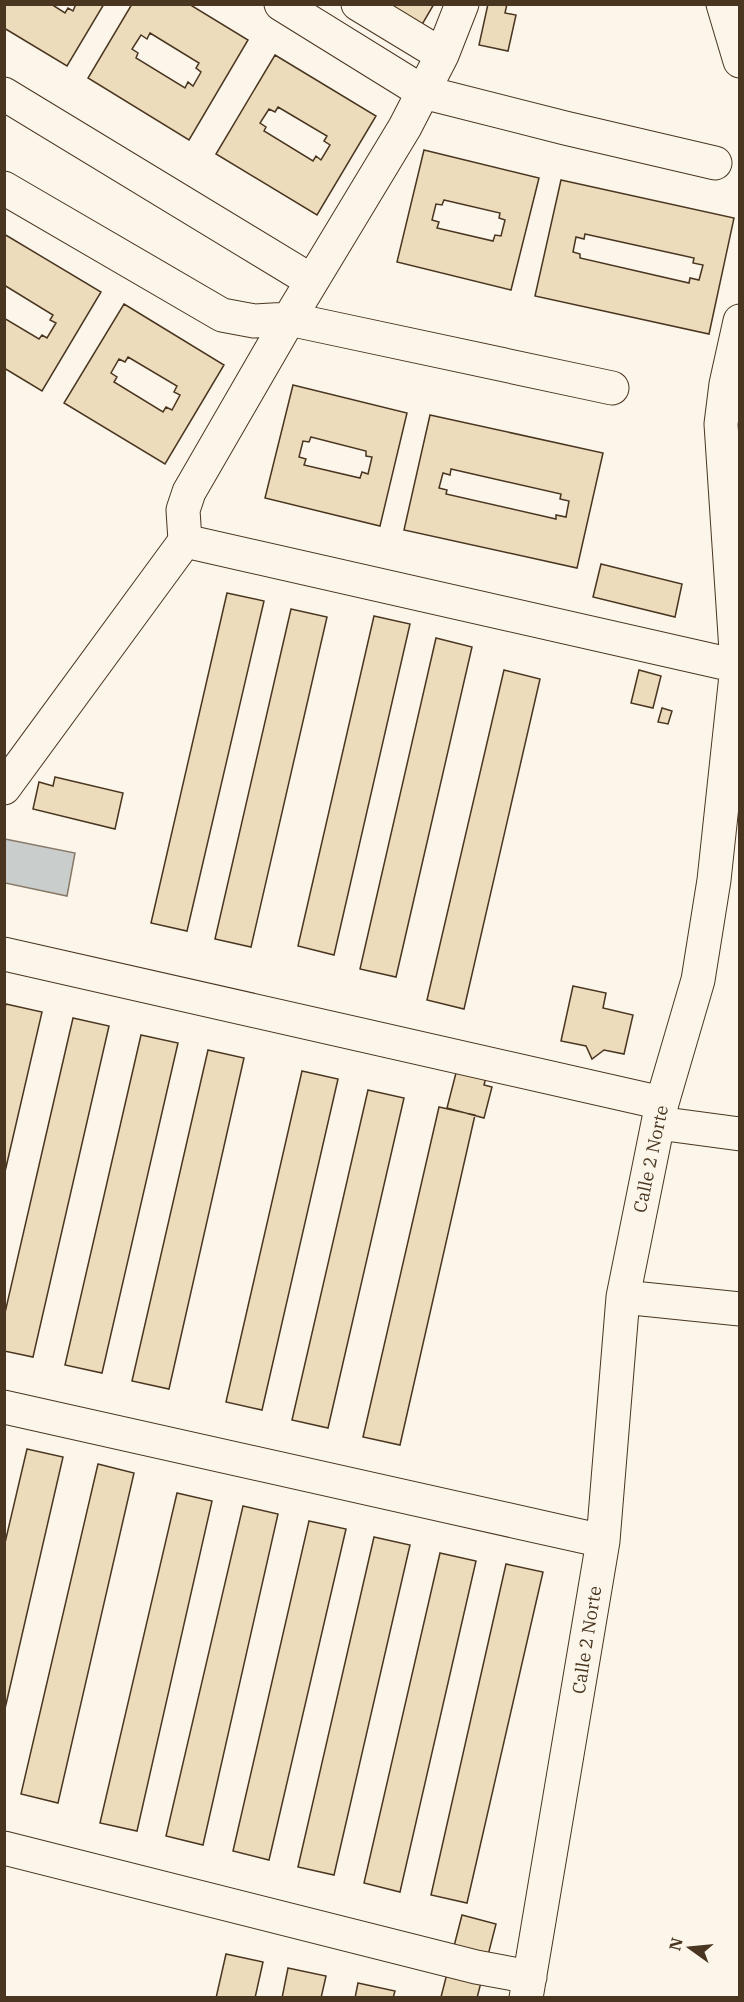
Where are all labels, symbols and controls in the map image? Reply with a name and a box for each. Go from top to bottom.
street label: Calle 2 Norte [628,1103,673,1215]
street label: Calle 2 Norte [567,1584,606,1696]
north arrow [660,1918,720,1978]
text: N [664,1935,687,1953]

